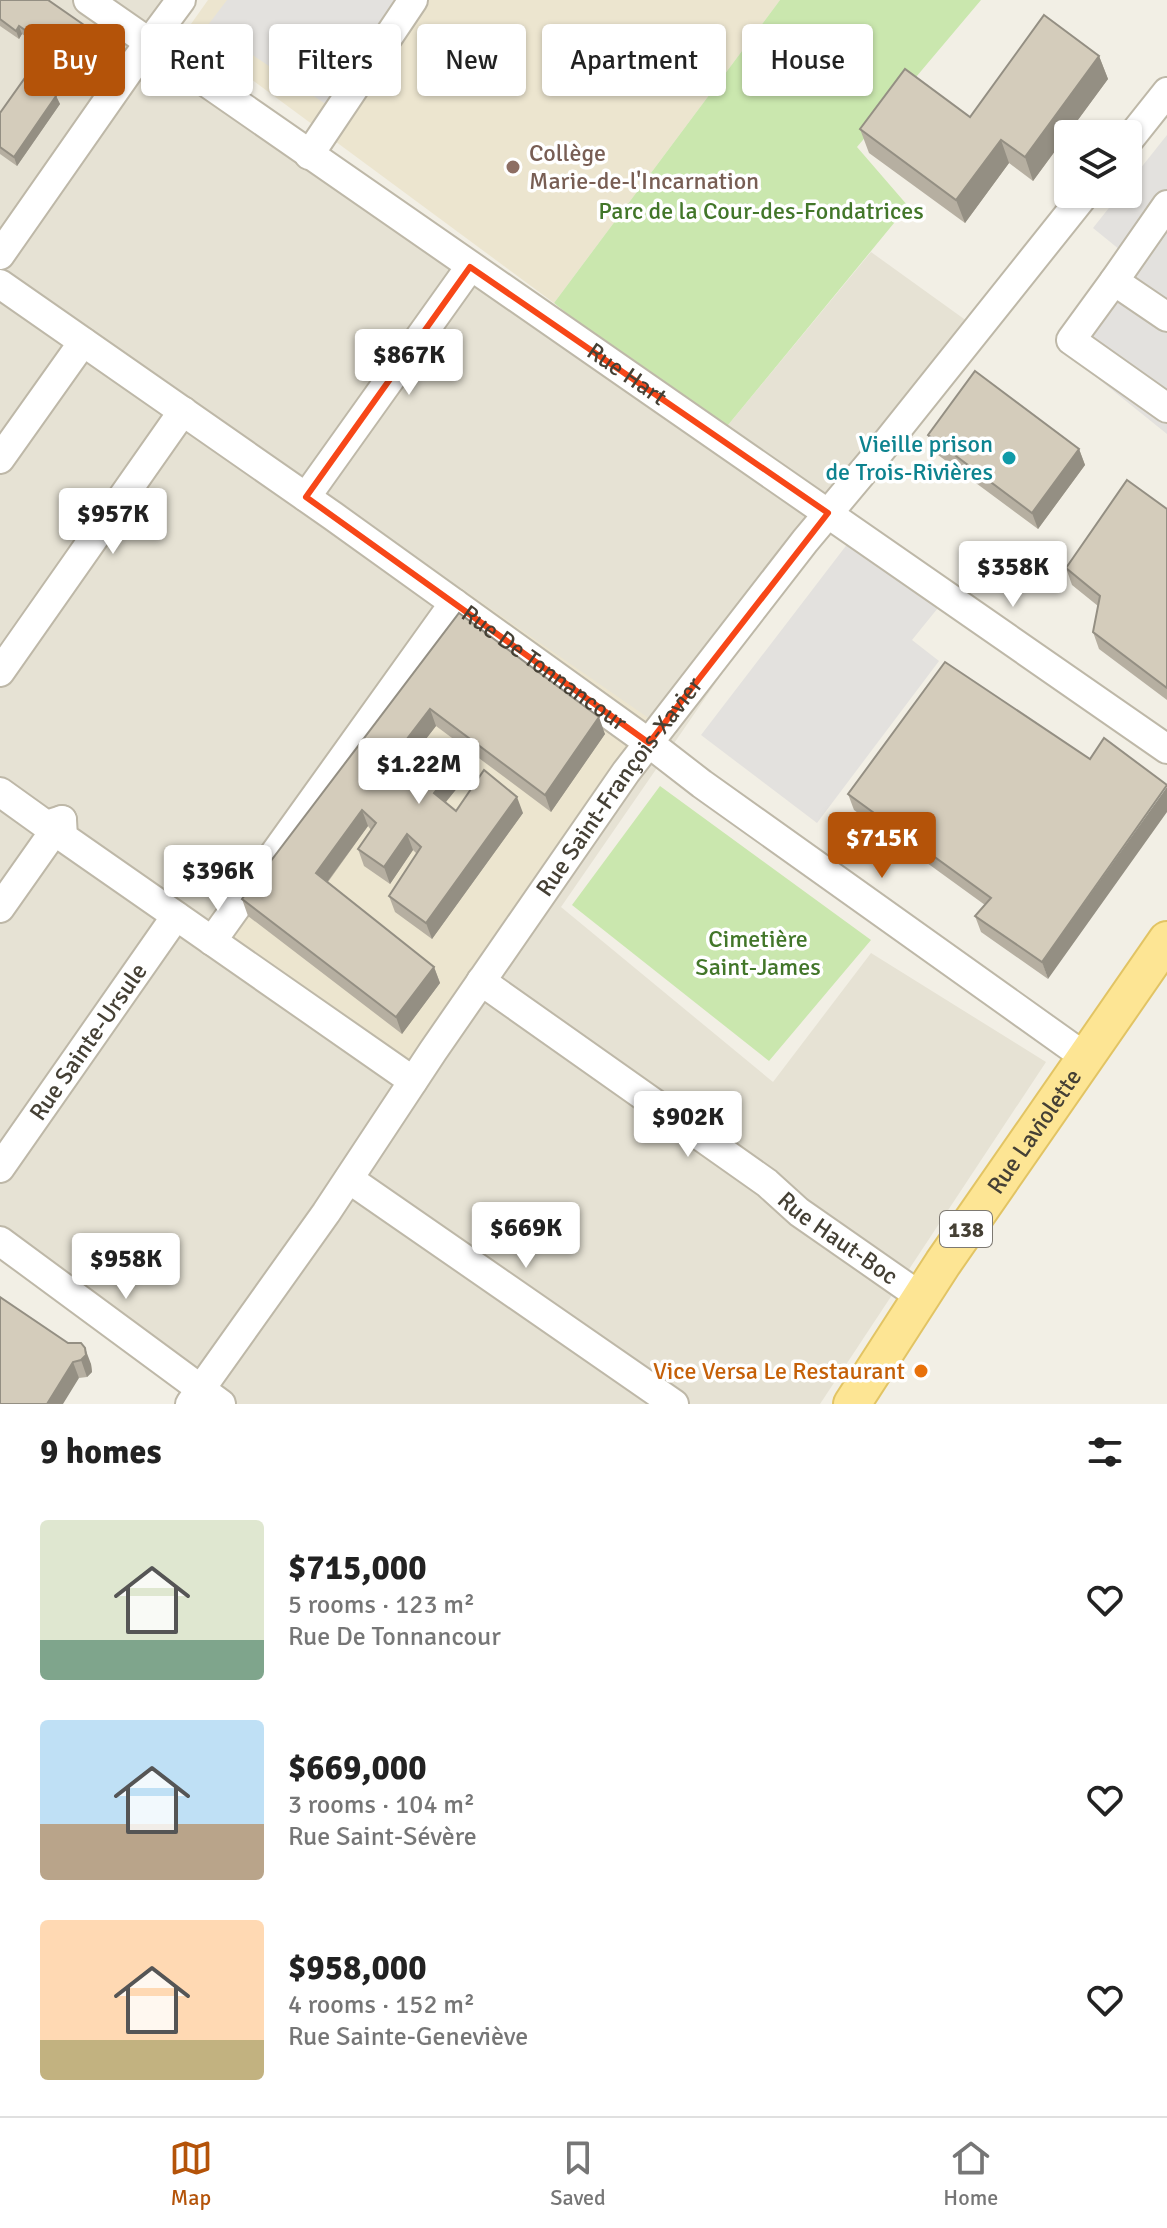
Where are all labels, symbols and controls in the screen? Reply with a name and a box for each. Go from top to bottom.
chip: Buy [24,24,125,96]
chip: Rent [141,24,253,96]
chip: Filters [269,24,401,96]
chip: New [417,24,526,96]
chip: Apartment [542,24,726,96]
chip: House [742,24,873,96]
map controls [1054,120,1142,208]
button: layers [1054,120,1142,208]
place label: Collège Marie-de-l'Incarnation [529,138,759,196]
marker: Collège Marie-de-l'Incarnation [504,158,522,176]
park label: Parc de la Cour-des-Fondatrices [598,196,924,226]
pin: $867K [353,329,465,397]
street label: Rue Hart [581,336,673,412]
text: $867K [373,339,445,371]
place label: Vieille prison de Trois-Rivières [825,429,993,487]
marker: Vieille prison de Trois-Rivières [1000,449,1018,467]
pin: $957K [57,488,169,556]
text: $957K [77,498,149,530]
pin: $358K [957,541,1069,609]
text: $358K [977,551,1049,583]
street label: Rue De Tonnancour [456,598,633,737]
street label: Rue Saint-François-Xavier [529,671,709,902]
pin: $1.22M [354,738,484,806]
text: $1.22M [376,748,462,780]
pin: $715K [826,812,938,880]
text: $715K [846,822,918,854]
pin: $396K [162,845,274,913]
text: $396K [182,855,254,887]
park label: Cimetière Saint-James [695,924,821,982]
street label: Rue Sainte-Ursule [23,957,154,1126]
street label: Rue Laviolette [981,1063,1088,1200]
pin: $902K [632,1091,744,1159]
text: $902K [652,1101,724,1133]
street label: Rue Haut-Boc [771,1185,904,1291]
pin: $669K [470,1202,582,1270]
road number: 138 [940,1211,992,1247]
text: $669K [490,1212,562,1244]
pin: $958K [70,1233,182,1301]
text: $958K [90,1243,162,1275]
place label: Vice Versa Le Restaurant [653,1356,905,1386]
marker: Vice Versa Le Restaurant [912,1362,930,1380]
icon: filters [1083,1430,1127,1474]
text: 9 homes [40,1431,161,1473]
text: $715,000 [288,1547,427,1589]
icon: home [104,1552,200,1648]
icon: heart [1083,1578,1127,1622]
text: 5 rooms · 123 m² [288,1589,475,1621]
text: Rue De Tonnancour [288,1621,501,1653]
text: $669,000 [288,1747,427,1789]
icon: home [104,1752,200,1848]
icon: heart [1083,1778,1127,1822]
text: 3 rooms · 104 m² [288,1789,475,1821]
text: Rue Saint-Sévère [288,1821,477,1853]
text: $958,000 [288,1947,427,1989]
icon: home [104,1952,200,2048]
icon: heart [1083,1978,1127,2022]
text: 4 rooms · 152 m² [288,1989,475,2021]
text: Rue Sainte-Geneviève [288,2021,528,2053]
tab: Map [169,2136,213,2211]
tab: Saved [550,2136,606,2211]
tab: Home [943,2136,998,2211]

